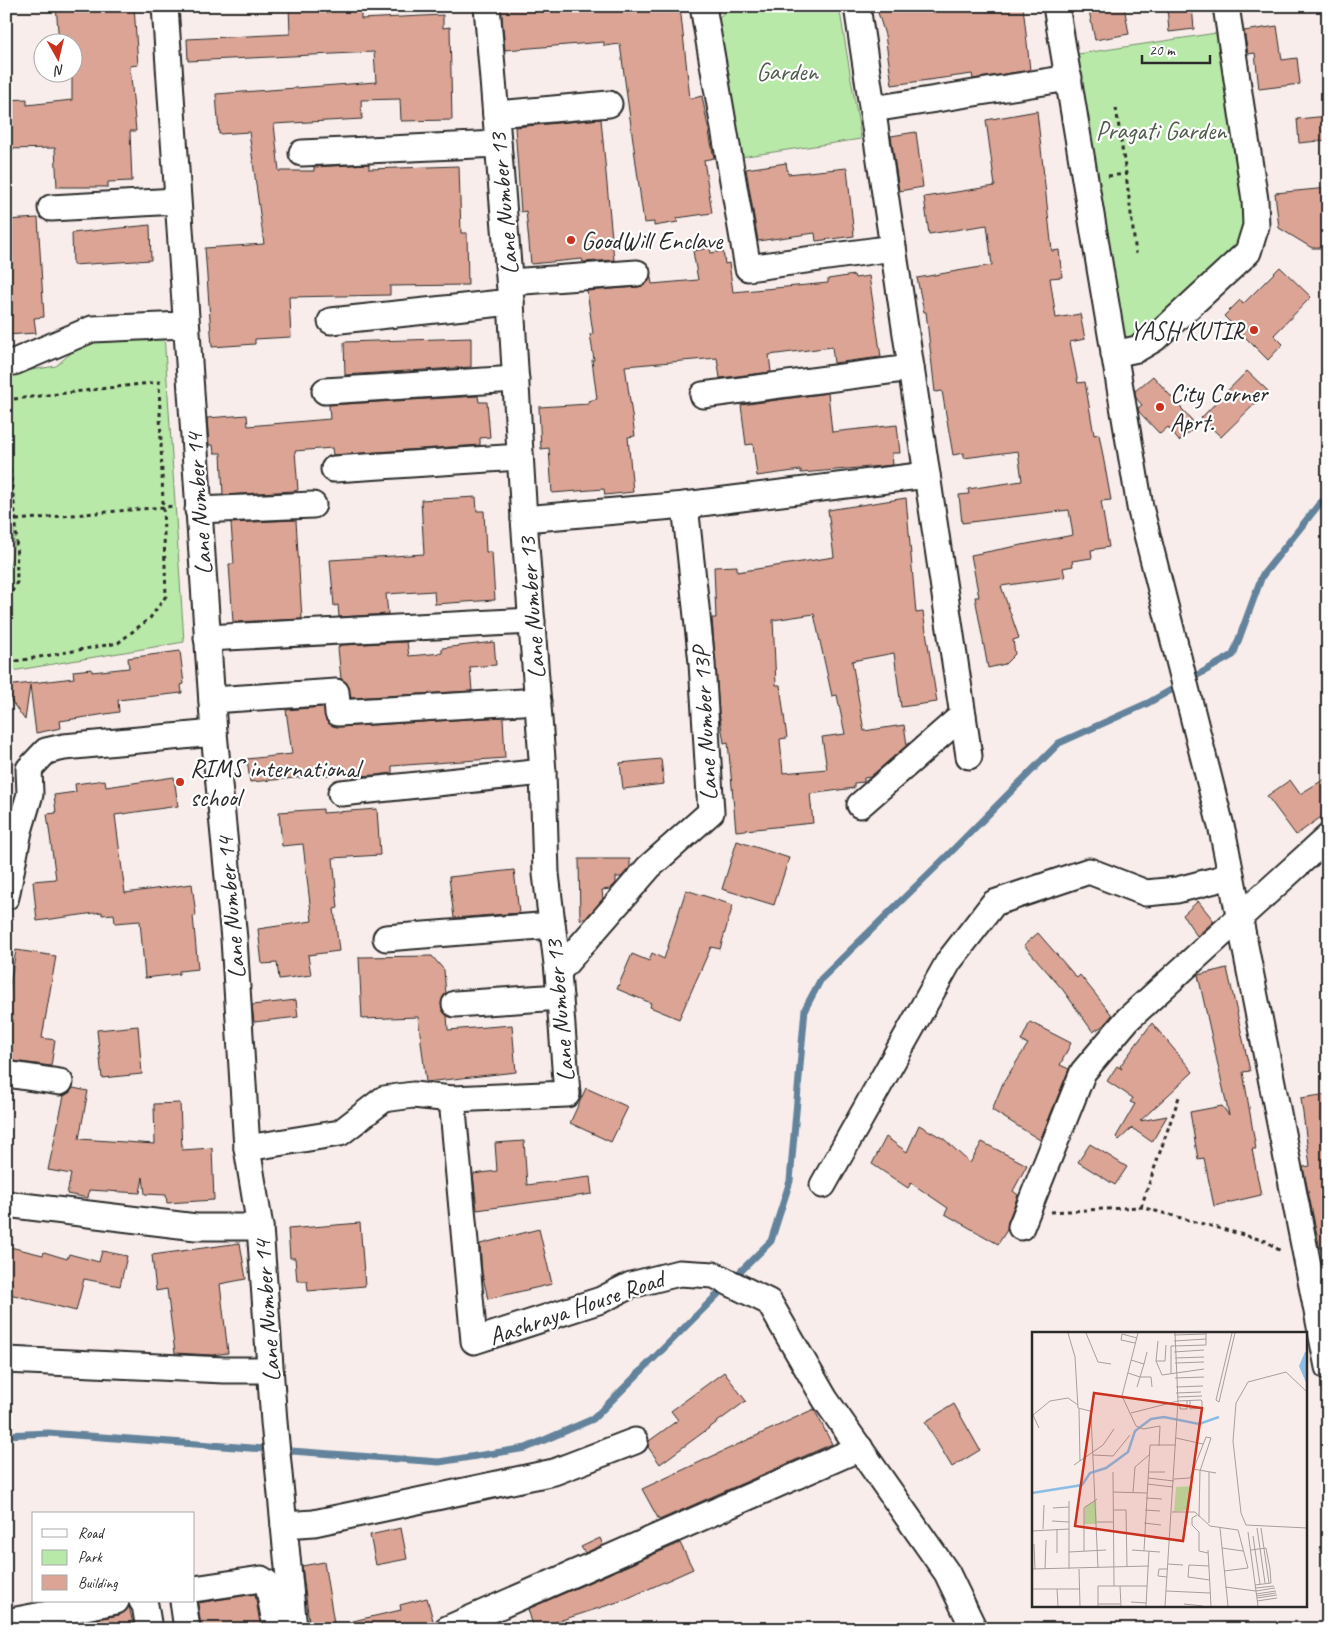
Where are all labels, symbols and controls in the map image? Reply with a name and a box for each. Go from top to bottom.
north arrow [32,32,82,82]
scale bar [1142,32,1209,64]
text: 20 m [1149,41,1176,60]
park label: Garden [756,56,819,88]
text: N [52,61,65,80]
park label: Pragati Garden [1096,115,1228,147]
street label: Lane Number 13 [482,130,526,276]
place label: GoodWill Enclave [581,225,724,257]
marker: GoodWill Enclave [565,234,577,246]
place label: YASH KUTIR [1130,315,1246,347]
marker: YASH KUTIR [1248,324,1260,336]
place label: City Corner Aprt. [1170,378,1270,439]
marker: City Corner Aprt. [1154,401,1166,413]
street label: Lane Number 14 [178,429,220,576]
street label: Lane Number 13 [511,534,553,680]
street label: Lane Number 13P [685,643,725,802]
place label: RIMS international school [190,753,364,814]
marker: RIMS international school [174,776,186,788]
street label: Lane Number 14 [209,833,253,980]
street label: Lane Number 13 [538,937,582,1083]
street label: Lane Number 14 [246,1236,288,1383]
street label: Aashraya House Road [485,1262,671,1353]
inset map [1032,1332,1306,1608]
legend [32,1512,195,1602]
text: Road [78,1524,105,1543]
text: Park [78,1548,103,1567]
text: Building [78,1574,118,1593]

